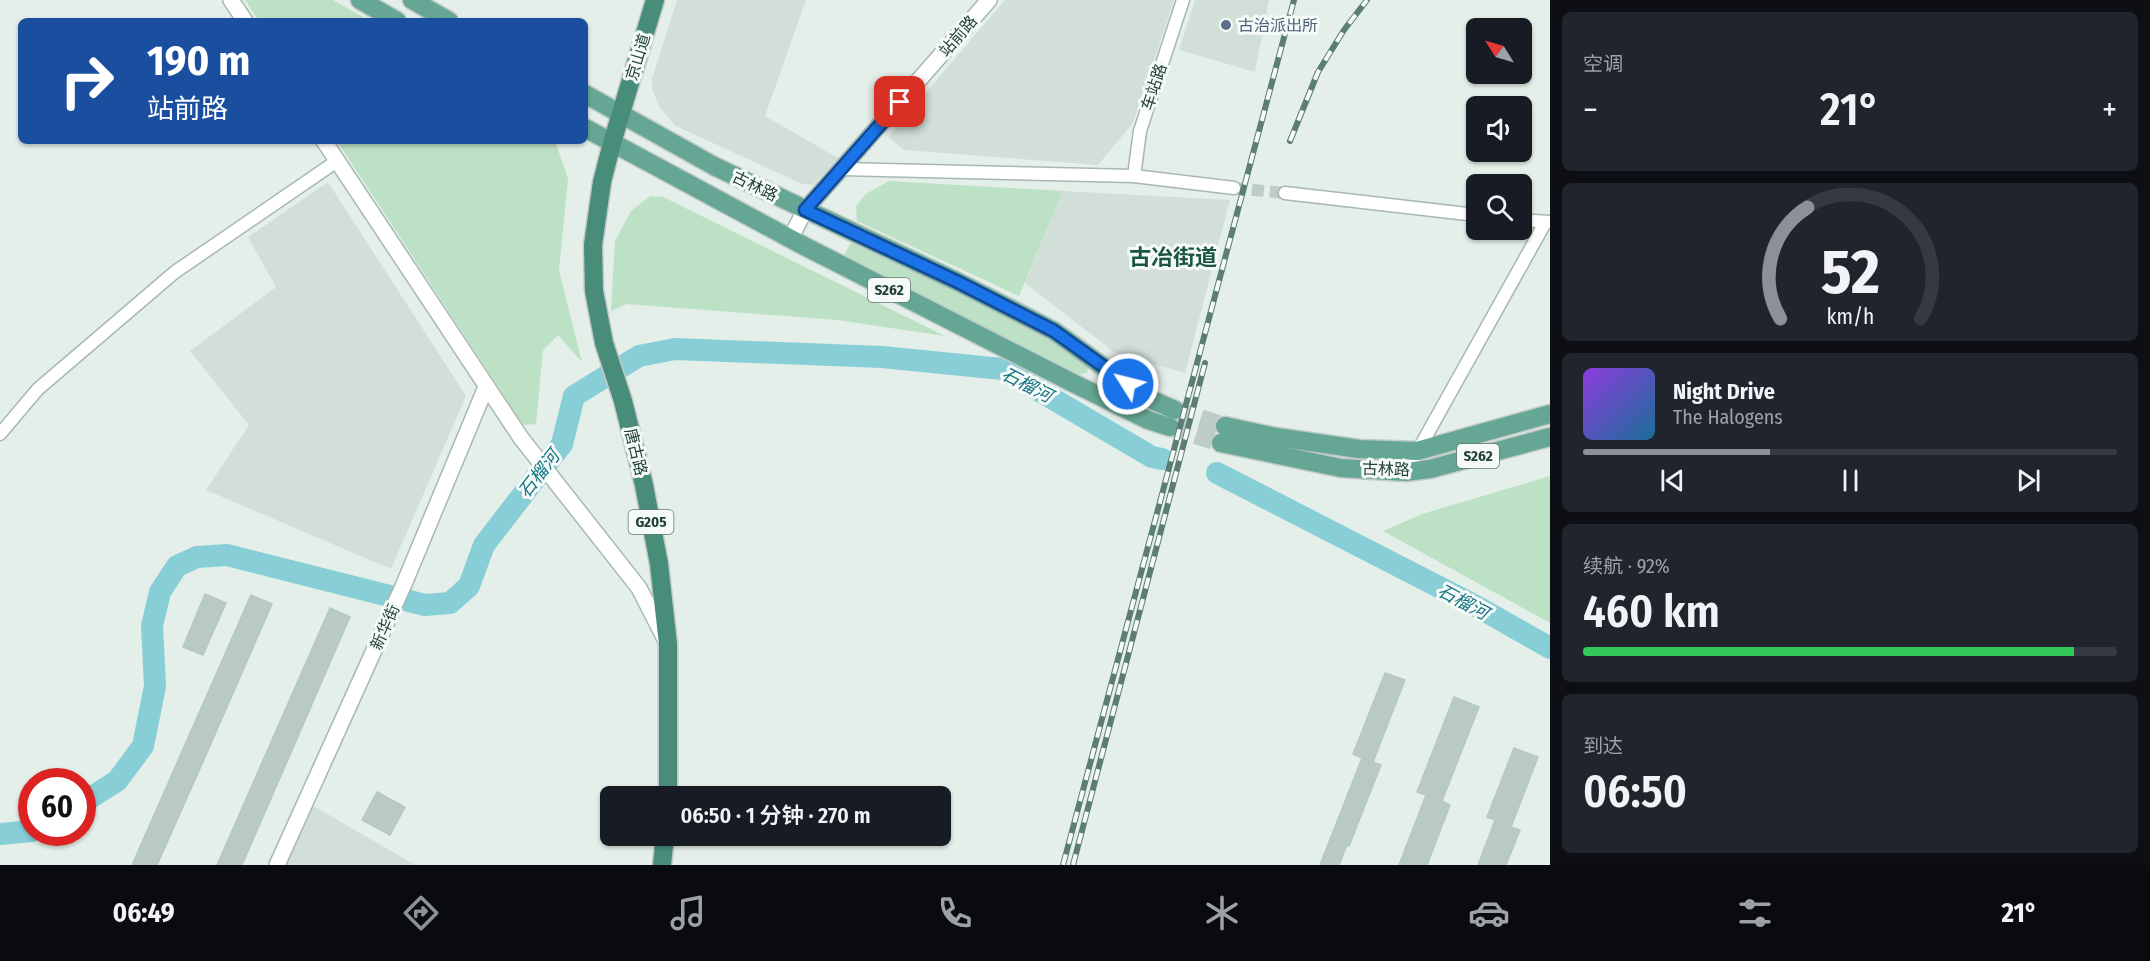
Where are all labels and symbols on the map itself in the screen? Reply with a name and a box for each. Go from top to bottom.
street label: 站前路 [935,12,981,60]
place label: 古治派出所 [1238,16,1318,35]
marker: 古治派出所 [1219,18,1233,32]
north arrow [1466,18,1532,84]
street label: 京山道 [622,31,654,83]
street label: 车站路 [1138,61,1170,113]
pin [874,76,925,127]
street label: 古林路 [729,167,781,205]
district label: 古冶街道 [1129,244,1217,271]
road number: S262 [868,278,910,302]
position arrow [1096,352,1160,416]
water label: 石榴河 [998,363,1059,408]
street label: 唐古路 [621,426,651,478]
water label: 石榴河 [514,444,566,502]
road number: S262 [1457,444,1499,468]
street label: 古林路 [1362,459,1410,479]
road number: G205 [628,510,674,534]
water label: 石榴河 [1434,580,1495,626]
street label: 新华街 [367,601,403,653]
speed limit sign: 60 [18,768,96,846]

